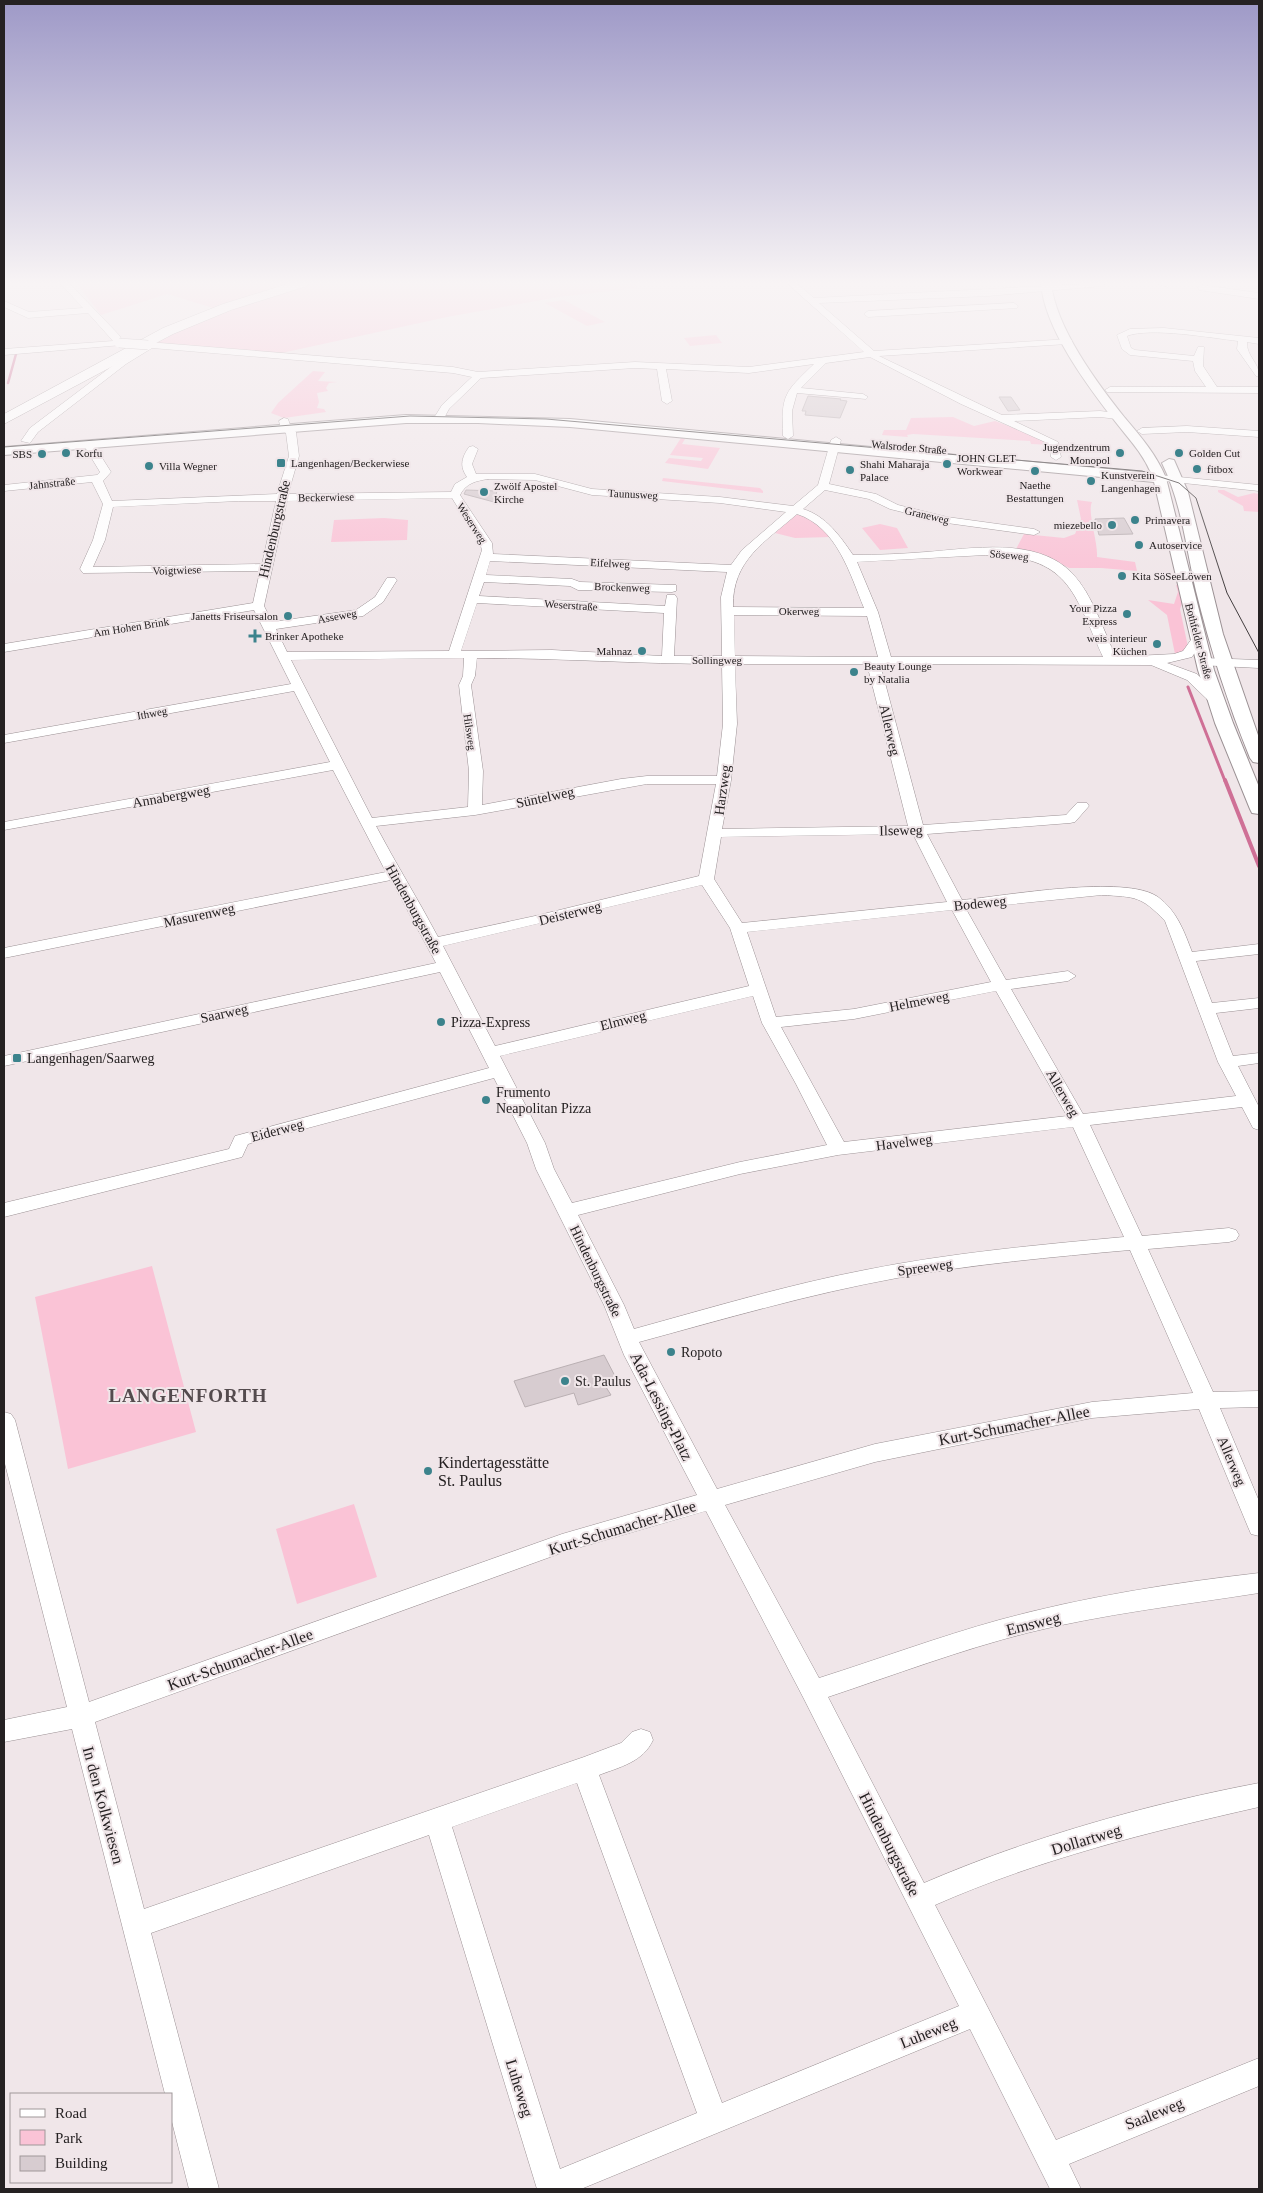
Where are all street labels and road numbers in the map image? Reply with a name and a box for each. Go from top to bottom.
street label: Walsroder Straße [871,438,947,456]
street label: Jahnstraße [28,475,76,491]
street label: Hindenburgstraße [256,479,293,580]
street label: Taunusweg [608,487,659,501]
street label: Beckerwiese [298,491,354,503]
street label: Weserweg [455,501,490,546]
street label: Graneweg [904,504,951,526]
street label: Söseweg [989,547,1029,563]
street label: Eifelweg [590,556,631,570]
street label: Voigtwiese [152,563,202,577]
street label: Brockenweg [594,580,650,594]
street label: Weserstraße [544,597,598,613]
street label: Bothfelder Straße [1183,602,1215,680]
street label: Okerweg [779,605,820,617]
street label: Asseweg [316,607,358,625]
street label: Am Hohen Brink [92,615,170,639]
street label: Sollingweg [692,654,743,666]
street label: Allerweg [876,703,903,757]
street label: Ithweg [136,704,169,722]
street label: Hilsweg [462,713,479,751]
street label: Harzweg [712,764,733,816]
street label: Annabergweg [131,782,211,811]
street label: Süntelweg [515,784,576,811]
street label: Ilseweg [879,823,923,838]
street label: Hindenburgstraße [383,862,444,957]
street label: Bodeweg [953,893,1007,914]
street label: Deisterweg [537,898,603,928]
street label: Masurenweg [162,901,236,930]
street label: Helmeweg [888,988,950,1015]
street label: Saarweg [199,1001,249,1026]
street label: Elmweg [599,1008,648,1033]
street label: Allerweg [1043,1067,1082,1120]
street label: Eiderweg [249,1116,305,1145]
street label: Havelweg [875,1132,933,1153]
street label: Hindenburgstraße [567,1223,624,1319]
street label: Spreeweg [897,1256,953,1279]
street label: Ada-Lessing-Platz [626,1349,696,1464]
street label: Kurt-Schumacher-Allee [937,1403,1091,1448]
street label: Allerweg [1214,1434,1249,1488]
street label: Kurt-Schumacher-Allee [546,1497,698,1558]
street label: Emsweg [1004,1609,1062,1639]
street label: Kurt-Schumacher-Allee [165,1625,315,1694]
street label: In den Kolkwiesen [80,1745,127,1866]
street label: Hindenburgstraße [855,1789,923,1899]
street label: Dollartweg [1049,1821,1123,1859]
street label: Luheweg [897,2013,959,2052]
street label: Luheweg [502,2057,536,2119]
street label: Saaleweg [1123,2094,1186,2134]

